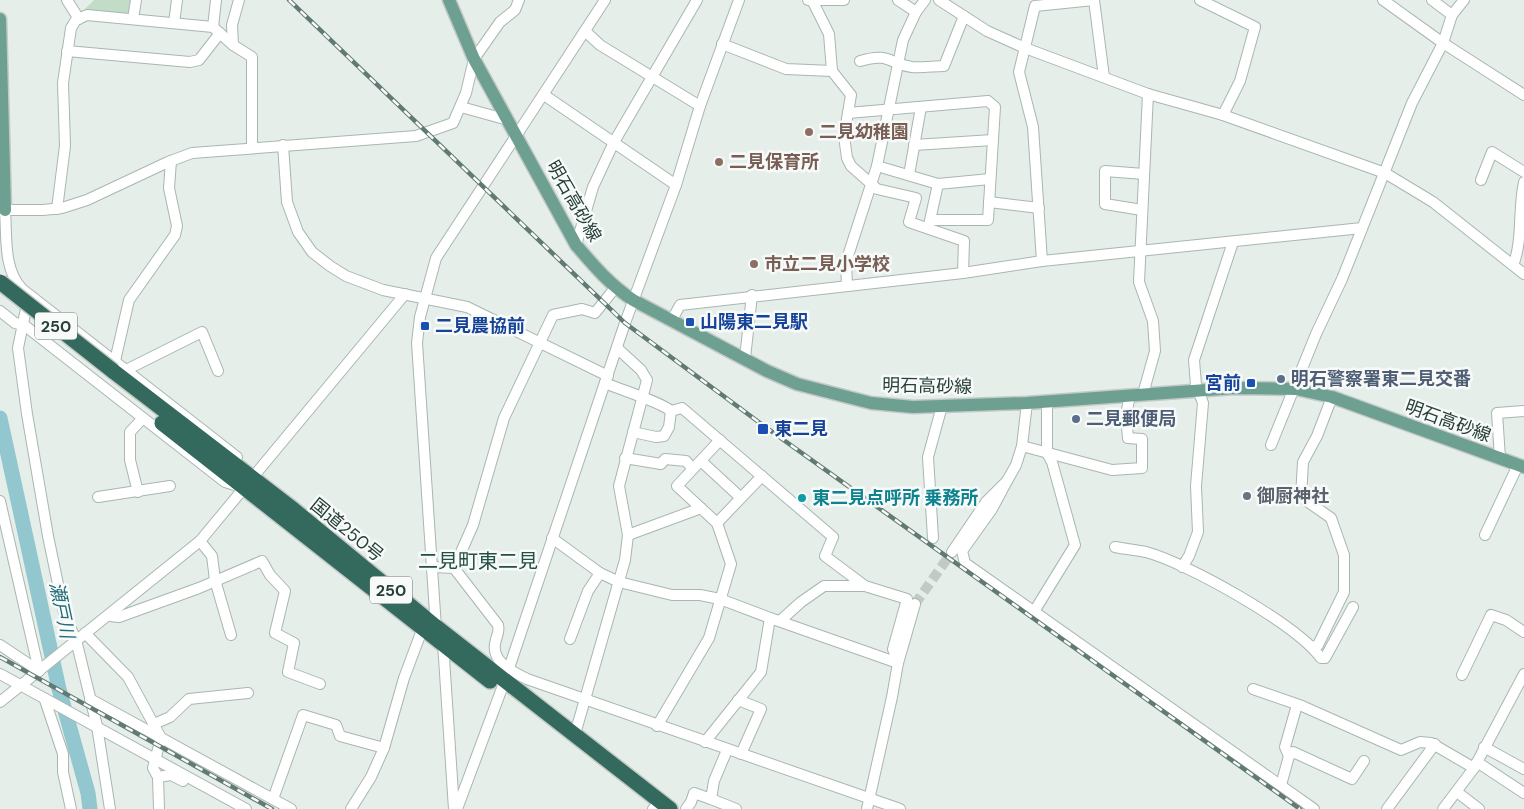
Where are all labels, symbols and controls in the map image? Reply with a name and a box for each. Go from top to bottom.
place label: 二見幼稚園 [819,120,909,144]
marker: 二見幼稚園 [803,126,815,138]
place label: 二見保育所 [729,150,819,174]
street label: 明石高砂線 [541,156,607,246]
marker: 二見保育所 [713,156,725,168]
place label: 市立二見小学校 [764,252,890,276]
marker: 市立二見小学校 [748,258,760,270]
place label: 山陽東二見駅 [700,310,808,334]
road number: 250 [35,312,77,340]
place label: 二見農協前 [435,314,525,338]
marker: 山陽東二見駅 [684,316,696,328]
marker: 二見農協前 [419,320,431,332]
place label: 明石警察署東二見交番 [1291,367,1471,391]
place label: 宮前 [1205,371,1241,395]
street label: 明石高砂線 [882,373,972,399]
marker: 明石警察署東二見交番 [1275,373,1287,385]
marker: 宮前 [1245,377,1257,389]
street label: 明石高砂線 [1402,394,1494,448]
place label: 二見郵便局 [1086,407,1176,431]
marker: 二見郵便局 [1070,413,1082,425]
place label: 東二見 [774,417,828,441]
marker: 東二見 [756,422,770,436]
place label: 御厨神社 [1256,484,1329,508]
place label: 東二見点呼所 乗務所 [812,486,978,510]
marker: 御厨神社 [1241,490,1253,502]
marker: 東二見点呼所 乗務所 [796,492,808,504]
street label: 国道250号 [305,493,389,567]
district label: 二見町東二見 [418,548,538,574]
road number: 250 [370,576,412,604]
water label: 瀬戸川 [44,580,81,642]

